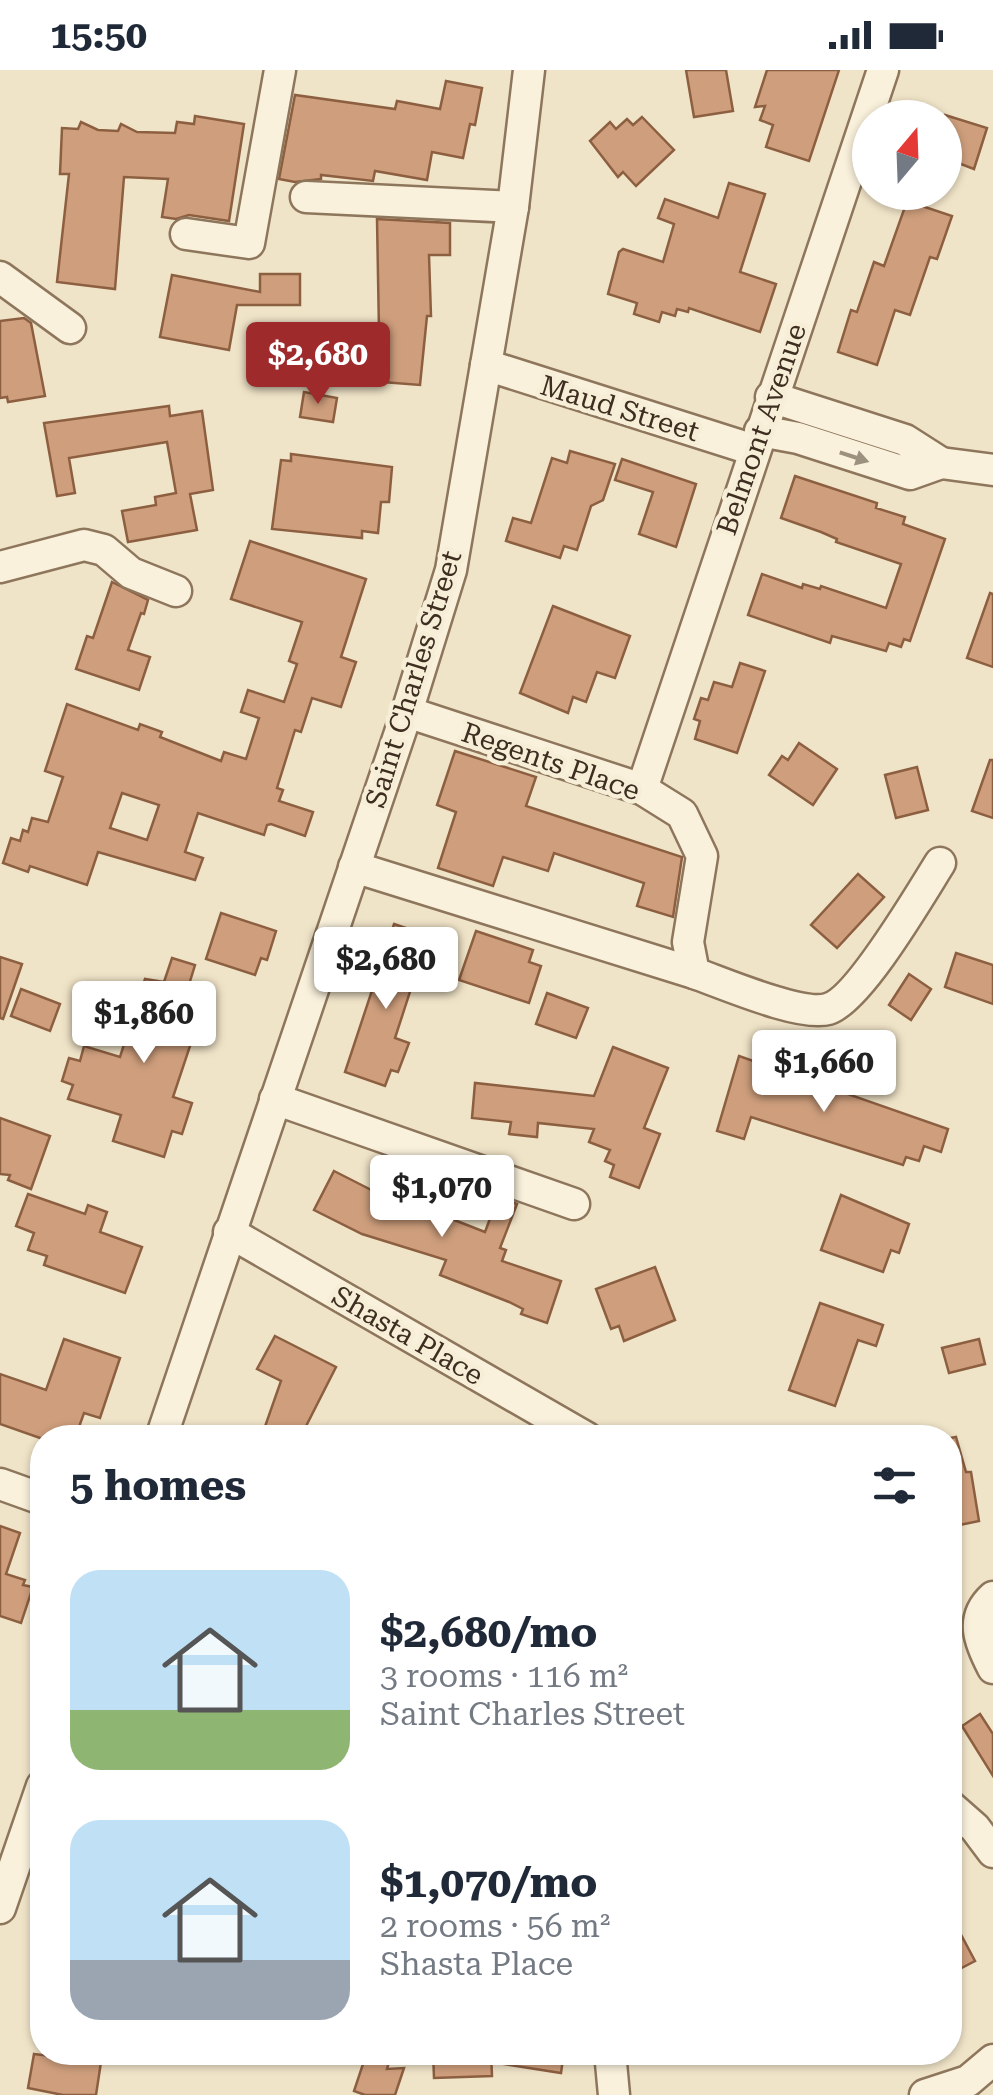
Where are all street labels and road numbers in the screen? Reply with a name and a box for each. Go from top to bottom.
street label: Belmont Avenue [710,319,813,539]
street label: Maud Street [536,369,703,448]
street label: Saint Charles Street [359,547,468,812]
street label: Regents Place [457,716,644,807]
street label: Shasta Place [326,1279,489,1392]

